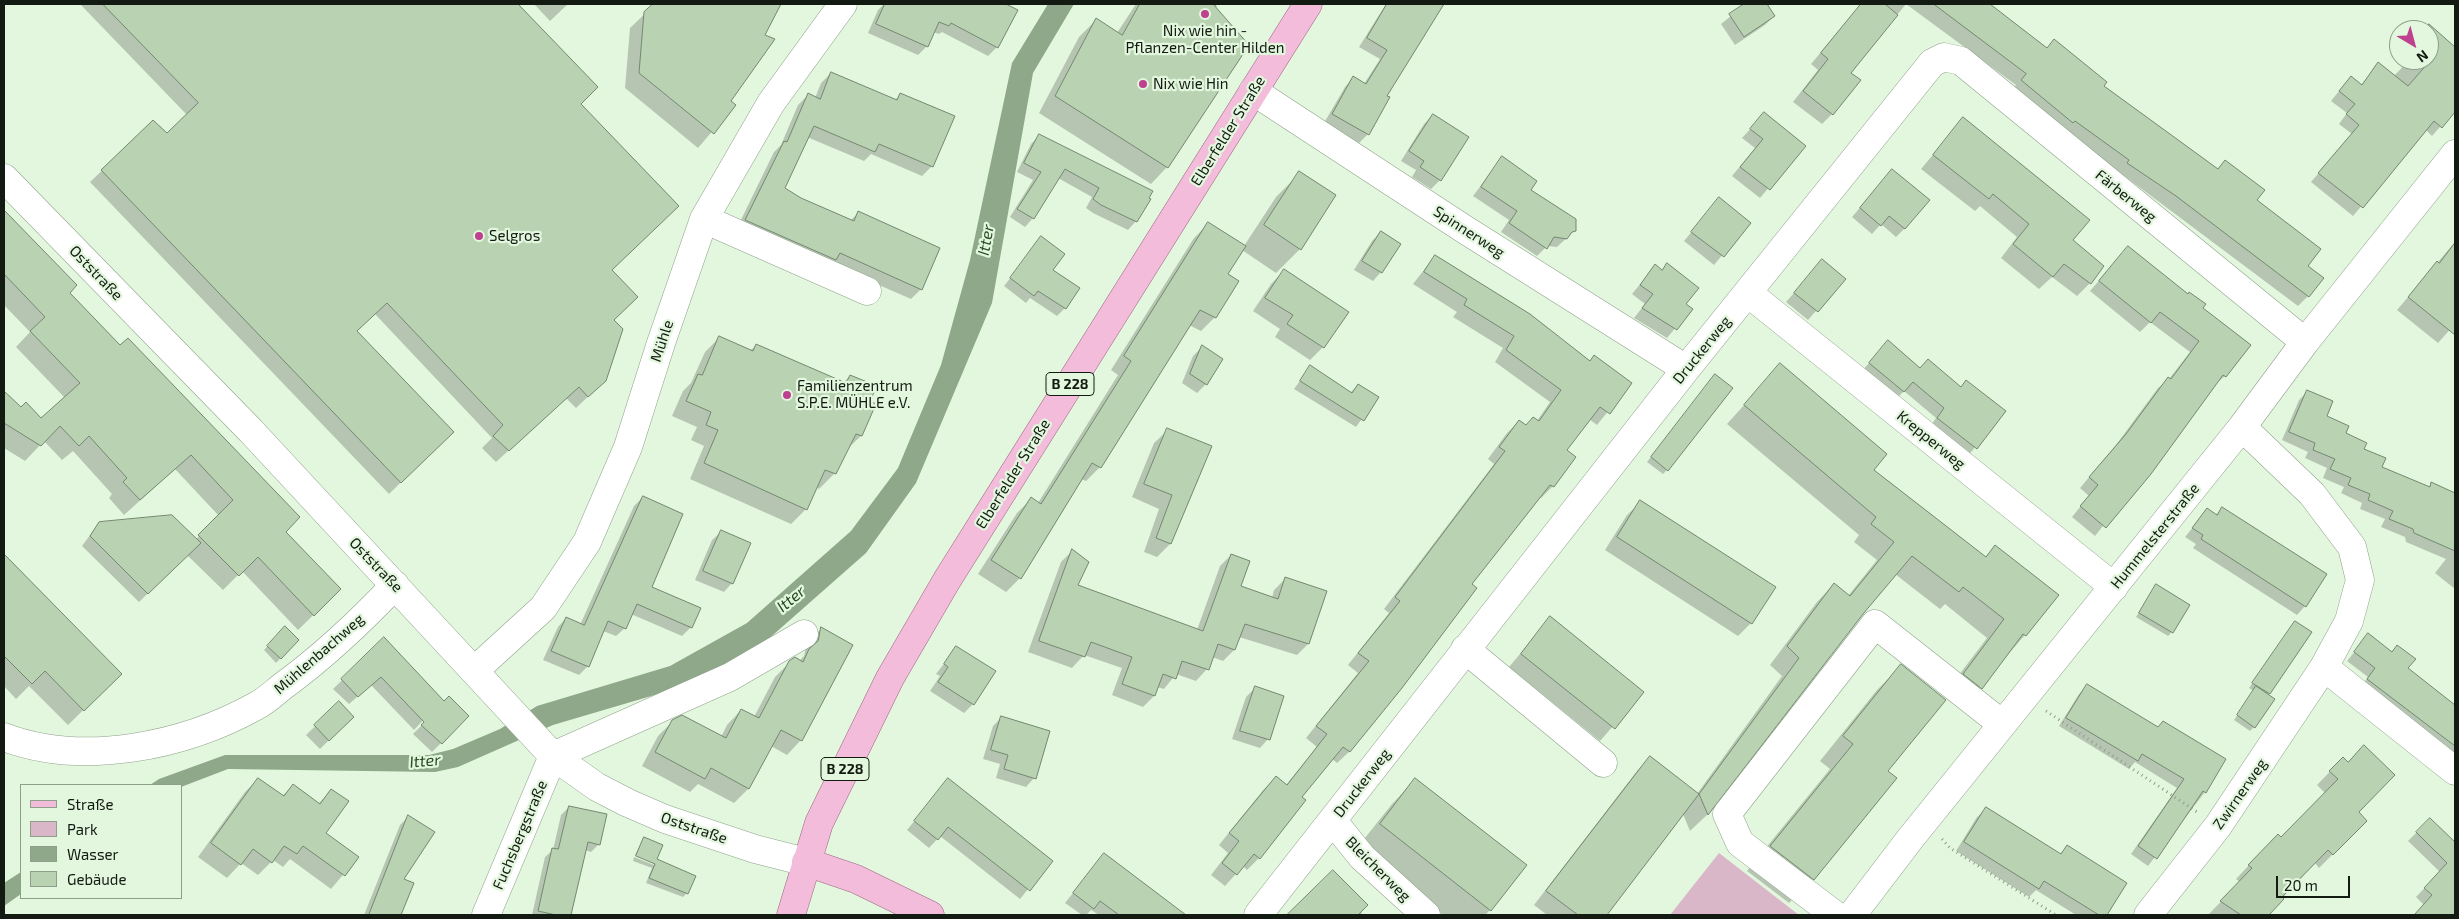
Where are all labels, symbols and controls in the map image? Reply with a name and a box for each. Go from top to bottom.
marker: Nix wie hin - Pflanzen-Center Hilden [1199,8,1211,20]
north arrow [2389,20,2439,70]
place label: Nix wie hin - Pflanzen-Center Hilden [1126,22,1284,57]
text: N [2414,47,2432,66]
street label: Elberfelder Straße [1187,73,1269,189]
place label: Nix wie Hin [1153,75,1228,93]
marker: Nix wie Hin [1137,78,1149,90]
street label: Färberweg [2092,166,2160,226]
street label: Spinnerweg [1430,202,1508,262]
water label: Itter [974,223,998,257]
place label: Selgros [489,227,540,245]
marker: Selgros [473,230,485,242]
street label: Oststraße [66,242,126,304]
street label: Druckerweg [1669,312,1735,388]
street label: Mühle [647,318,677,364]
road number: B 228 [1046,372,1094,396]
place label: Familienzentrum S.P.E. MÜHLE e.V. [797,377,913,412]
marker: Familienzentrum S.P.E. MÜHLE e.V. [781,389,793,401]
street label: Krepperweg [1893,407,1969,473]
street label: Elberfelder Straße [972,416,1054,532]
street label: Hummelsterstraße [2107,480,2203,592]
street label: Oststraße [346,534,406,596]
water label: Itter [773,582,809,616]
street label: Mühlenbachweg [270,610,368,698]
street label: Druckerweg [1330,745,1394,821]
water label: Itter [409,750,441,772]
street label: Zwirnerweg [2209,755,2271,833]
road number: B 228 [821,758,869,781]
street label: Fuchsbergstraße [489,778,551,892]
legend [20,784,182,899]
text: Straße [67,795,113,813]
street label: Oststraße [658,808,730,848]
text: Park [67,820,98,838]
street label: Bleicherweg [1342,833,1414,905]
text: Wasser [67,845,119,863]
scale bar [2279,866,2353,898]
text: Gebäude [67,870,126,888]
text: 20 m [2284,876,2318,894]

